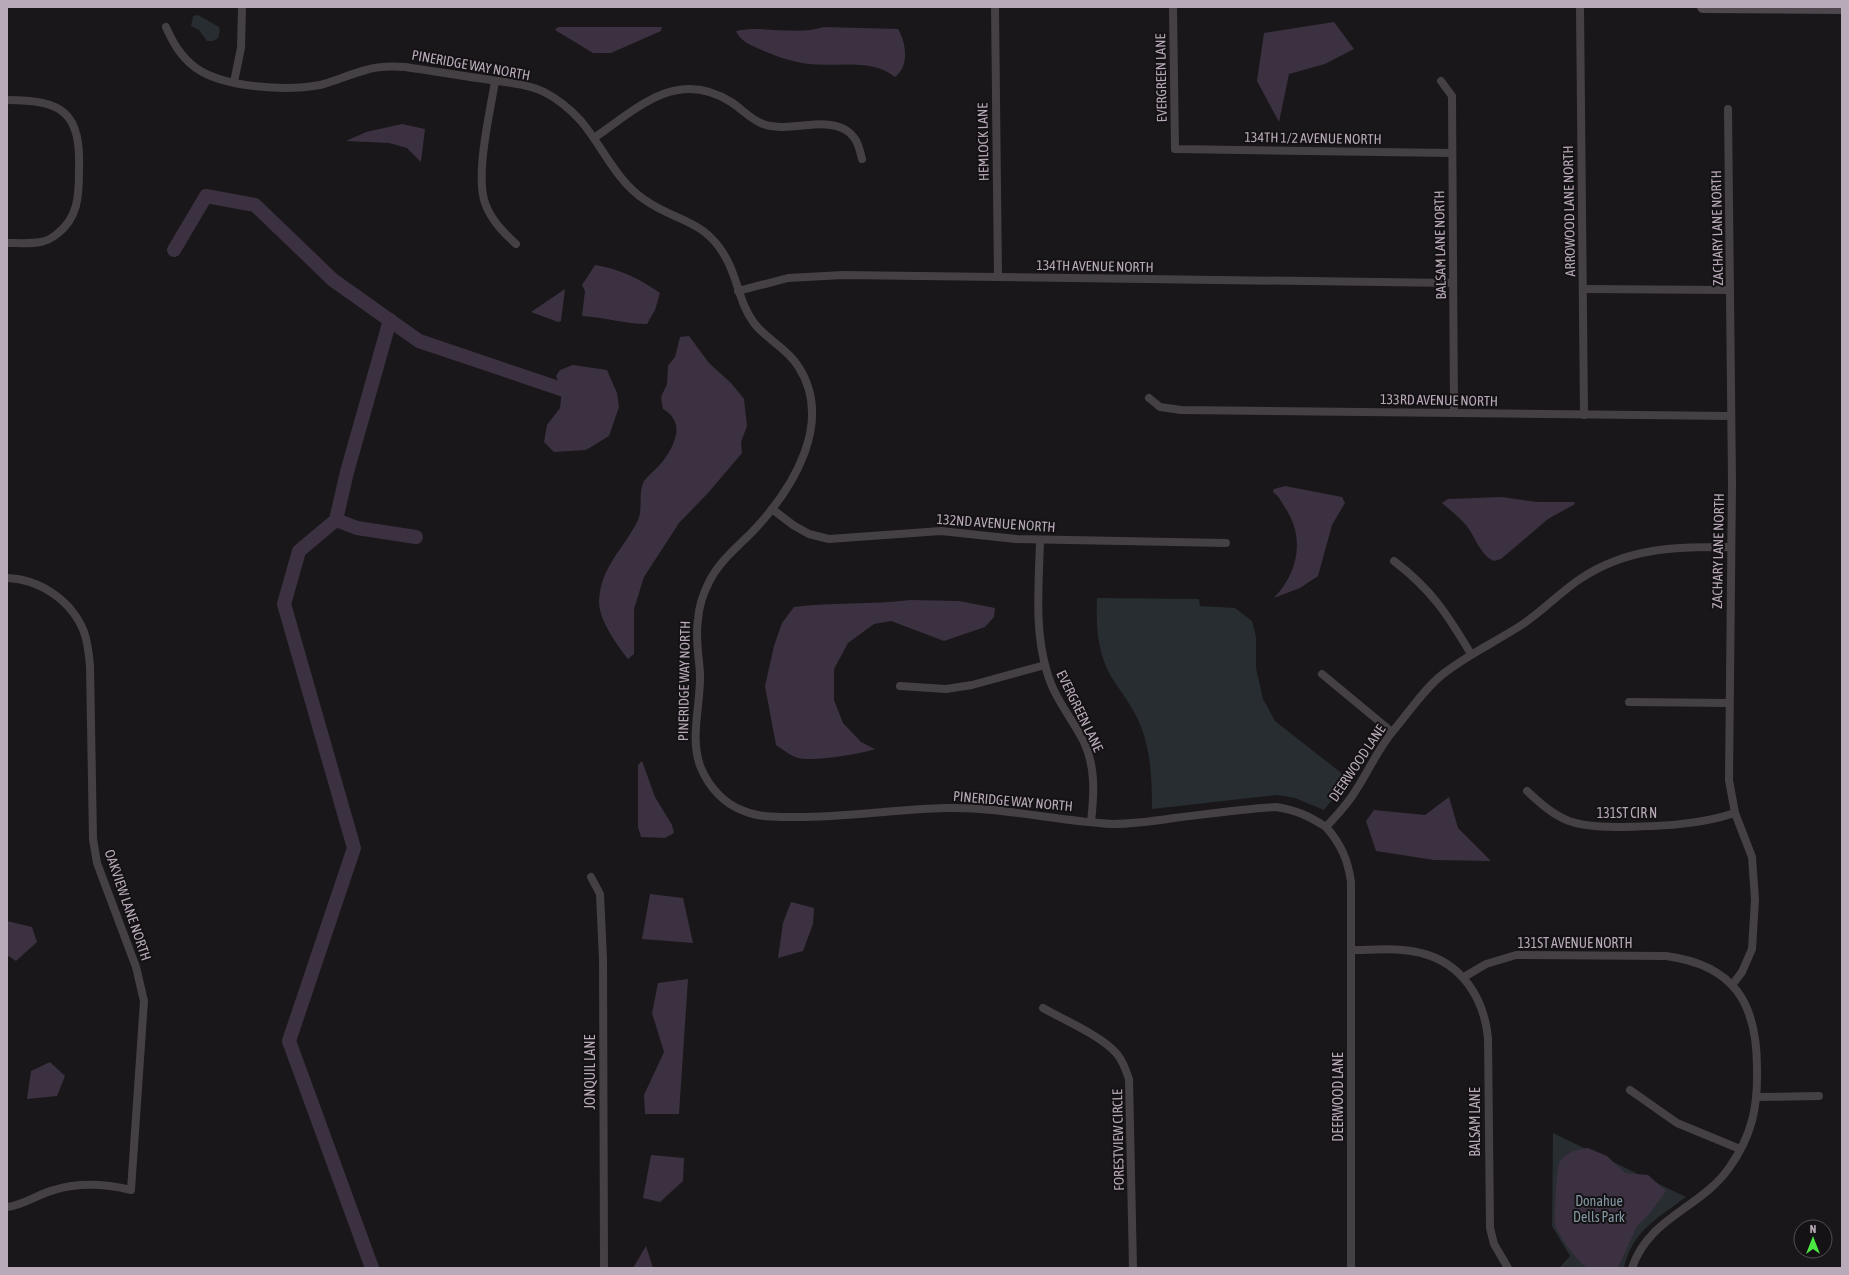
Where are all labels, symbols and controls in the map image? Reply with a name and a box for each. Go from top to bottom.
street label: EVERGREEN LANE [1152,33,1170,122]
street label: PINERIDGE WAY NORTH [410,47,532,83]
street label: HEMLOCK LANE [974,103,992,181]
street label: 134TH 1/2 AVENUE NORTH [1244,129,1382,147]
street label: ARROWOOD LANE NORTH [1560,145,1578,277]
street label: ZACHARY LANE NORTH [1708,170,1726,286]
street label: BALSAM LANE NORTH [1431,190,1449,300]
street label: 134TH AVENUE NORTH [1036,257,1154,275]
street label: 133RD AVENUE NORTH [1380,391,1498,409]
street label: ZACHARY LANE NORTH [1709,493,1727,609]
street label: 132ND AVENUE NORTH [936,511,1056,535]
street label: PINERIDGE WAY NORTH [675,621,693,741]
street label: EVERGREEN LANE [1053,668,1107,754]
street label: DEERWOOD LANE [1325,722,1389,804]
street label: PINERIDGE WAY NORTH [952,788,1074,814]
street label: 131ST CIR N [1597,805,1657,821]
street label: OAKVIEW LANE NORTH [101,847,155,963]
street label: 131ST AVENUE NORTH [1517,935,1633,951]
street label: JONQUIL LANE [582,1035,598,1109]
street label: DEERWOOD LANE [1330,1052,1346,1142]
street label: BALSAM LANE [1467,1087,1483,1157]
street label: FORESTVIEW CIRCLE [1109,1089,1127,1191]
park label: Donahue Dells Park [1573,1193,1625,1225]
north arrow [1793,1219,1833,1259]
text: N [1810,1223,1816,1235]

